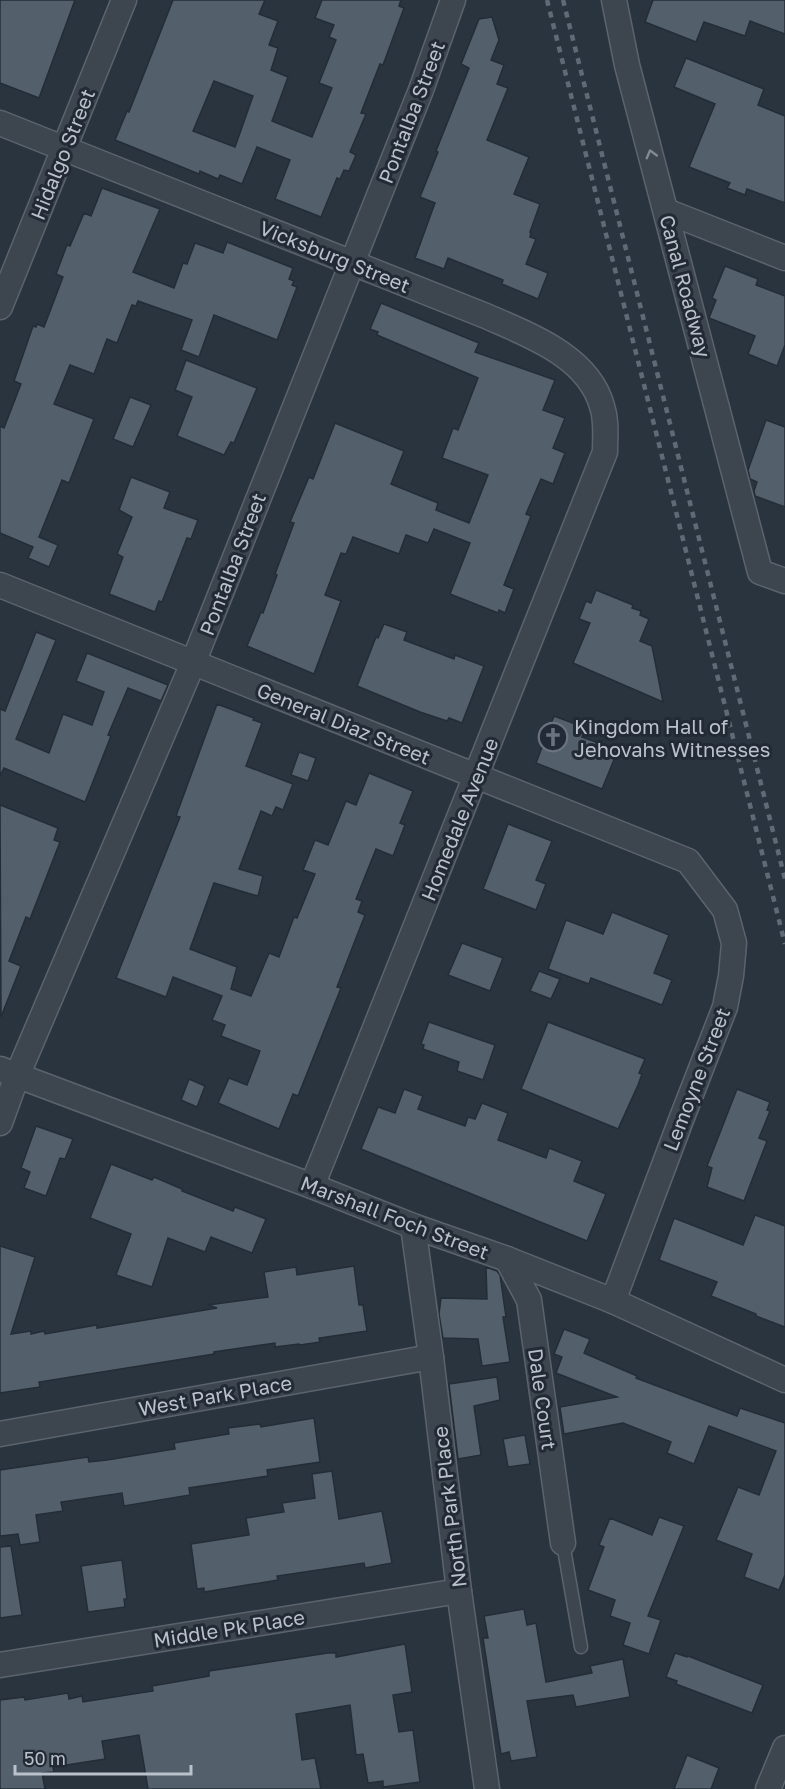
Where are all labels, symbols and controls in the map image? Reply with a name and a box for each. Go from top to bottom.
street label: Pontalba Street [373,37,449,187]
street label: Hidalgo Street [25,85,99,223]
one-way arrow [645,149,658,159]
street label: Canal Roadway [655,212,717,360]
street label: Vicksburg Street [256,215,414,297]
street label: Pontalba Street [194,489,270,639]
street label: General Diaz Street [254,677,434,769]
place label: Kingdom Hall of Jehovahs Witnesses [574,714,770,761]
church icon: Kingdom Hall of Jehovahs Witnesses [537,721,569,753]
street label: Homedale Avenue [415,734,503,904]
street label: Lemoyne Street [658,1004,734,1154]
street label: Marshall Foch Street [298,1170,492,1264]
street label: Dale Court [524,1347,562,1451]
street label: West Park Place [136,1370,294,1420]
street label: North Park Place [427,1425,471,1589]
street label: Middle Pk Place [152,1604,306,1652]
scale bar [15,1738,190,1776]
text: 50 m [24,1747,66,1769]

